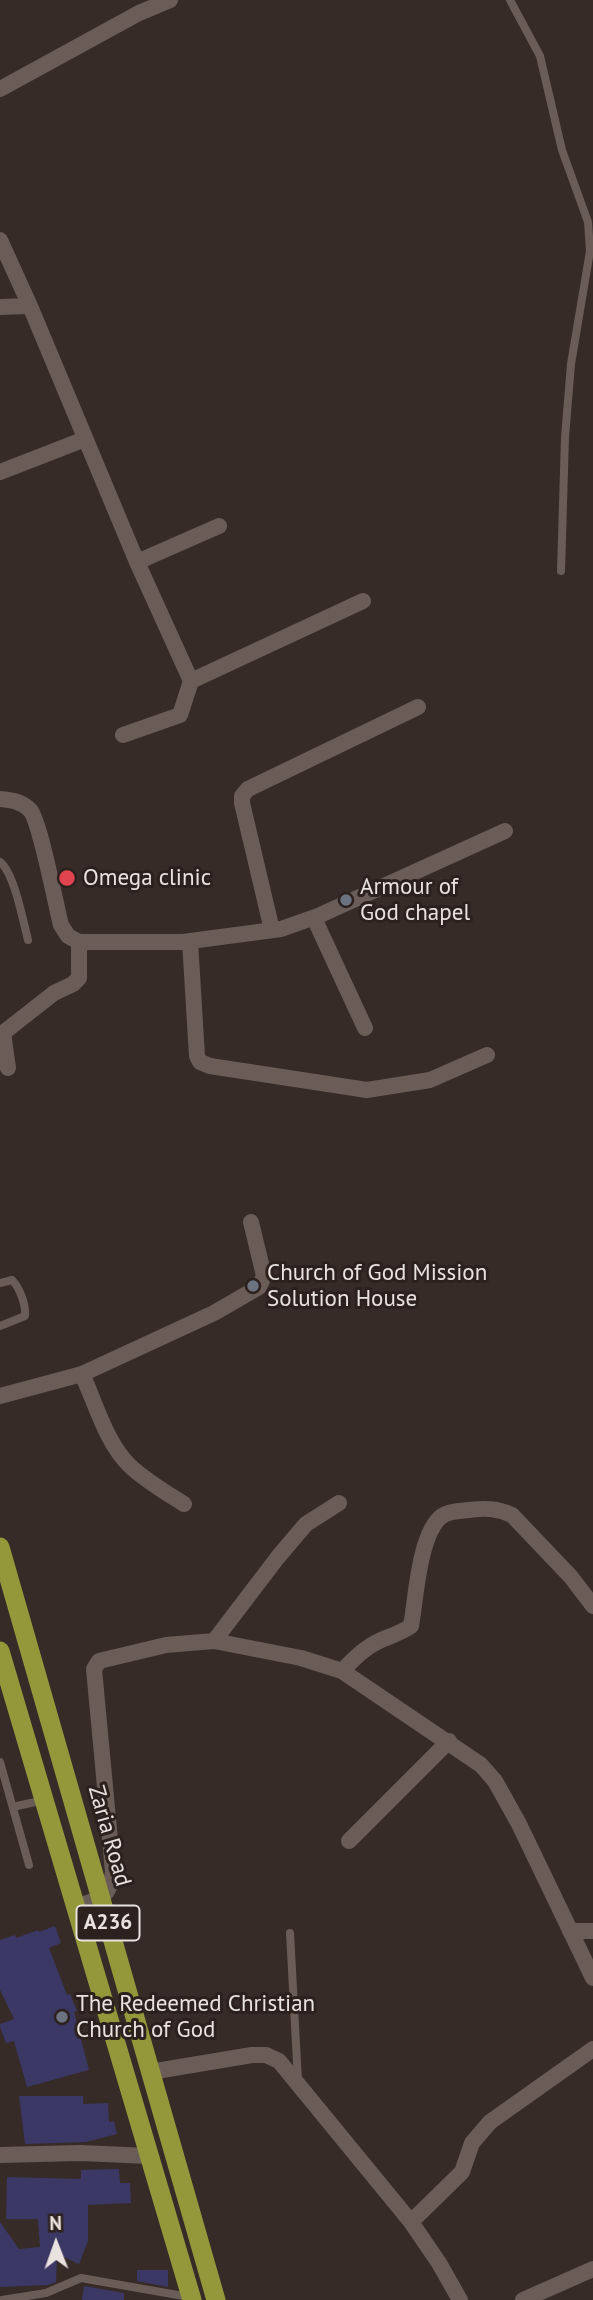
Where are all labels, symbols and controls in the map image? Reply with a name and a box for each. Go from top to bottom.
place label: Omega clinic [83,864,211,892]
marker: Omega clinic [57,868,77,888]
place label: Armour of God chapel [360,873,470,927]
marker: Armour of God chapel [338,892,354,908]
place label: Church of God Mission Solution House [267,1259,487,1313]
marker: Church of God Mission Solution House [245,1278,261,1294]
street label: Zaria Road [81,1782,137,1890]
road number: A236 [76,1906,140,1940]
place label: The Redeemed Christian Church of God [76,1990,315,2044]
marker: The Redeemed Christian Church of God [54,2009,70,2025]
north arrow [21,2209,91,2279]
text: N [49,2211,62,2235]

